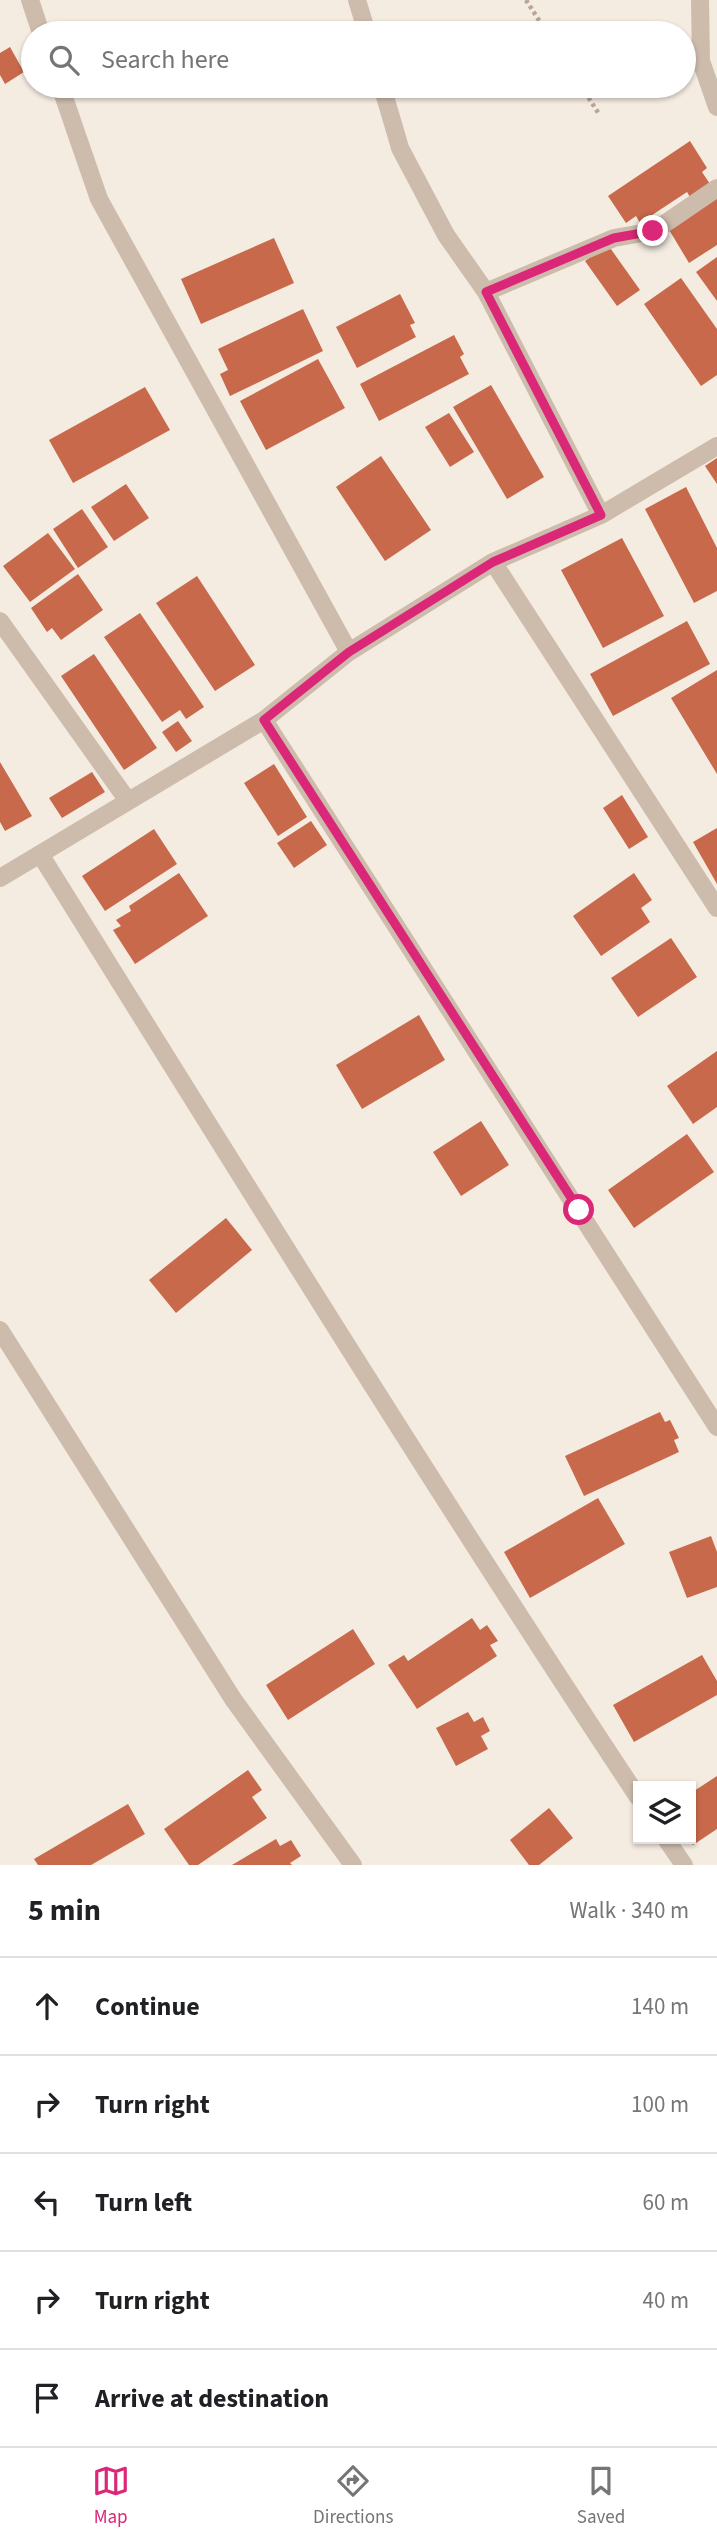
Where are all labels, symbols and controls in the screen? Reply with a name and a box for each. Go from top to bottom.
search box [21,21,696,98]
icon: search [45,41,83,79]
text: Search here [101,41,229,78]
route end [637,215,668,246]
route start [563,1194,594,1225]
map controls [633,1781,696,1844]
button: layers [633,1781,696,1844]
text: 5 min [28,1889,101,1932]
text: Walk · 340 m [570,1894,689,1927]
icon: ahead [28,1987,66,2025]
text: Continue [95,1988,200,2025]
text: 140 m [631,1990,689,2023]
icon: right [28,2085,66,2123]
text: Turn right [95,2086,210,2123]
text: 100 m [631,2088,689,2121]
icon: left [28,2183,66,2221]
text: Turn left [95,2184,192,2221]
text: 60 m [642,2186,689,2219]
icon: right [28,2281,66,2319]
text: Turn right [95,2282,210,2319]
text: 40 m [642,2284,689,2317]
icon: arrive [28,2379,66,2417]
text: Arrive at destination [95,2380,329,2417]
tab: Map [92,2462,130,2531]
tab: Directions [313,2462,393,2531]
tab: Saved [577,2462,625,2531]

